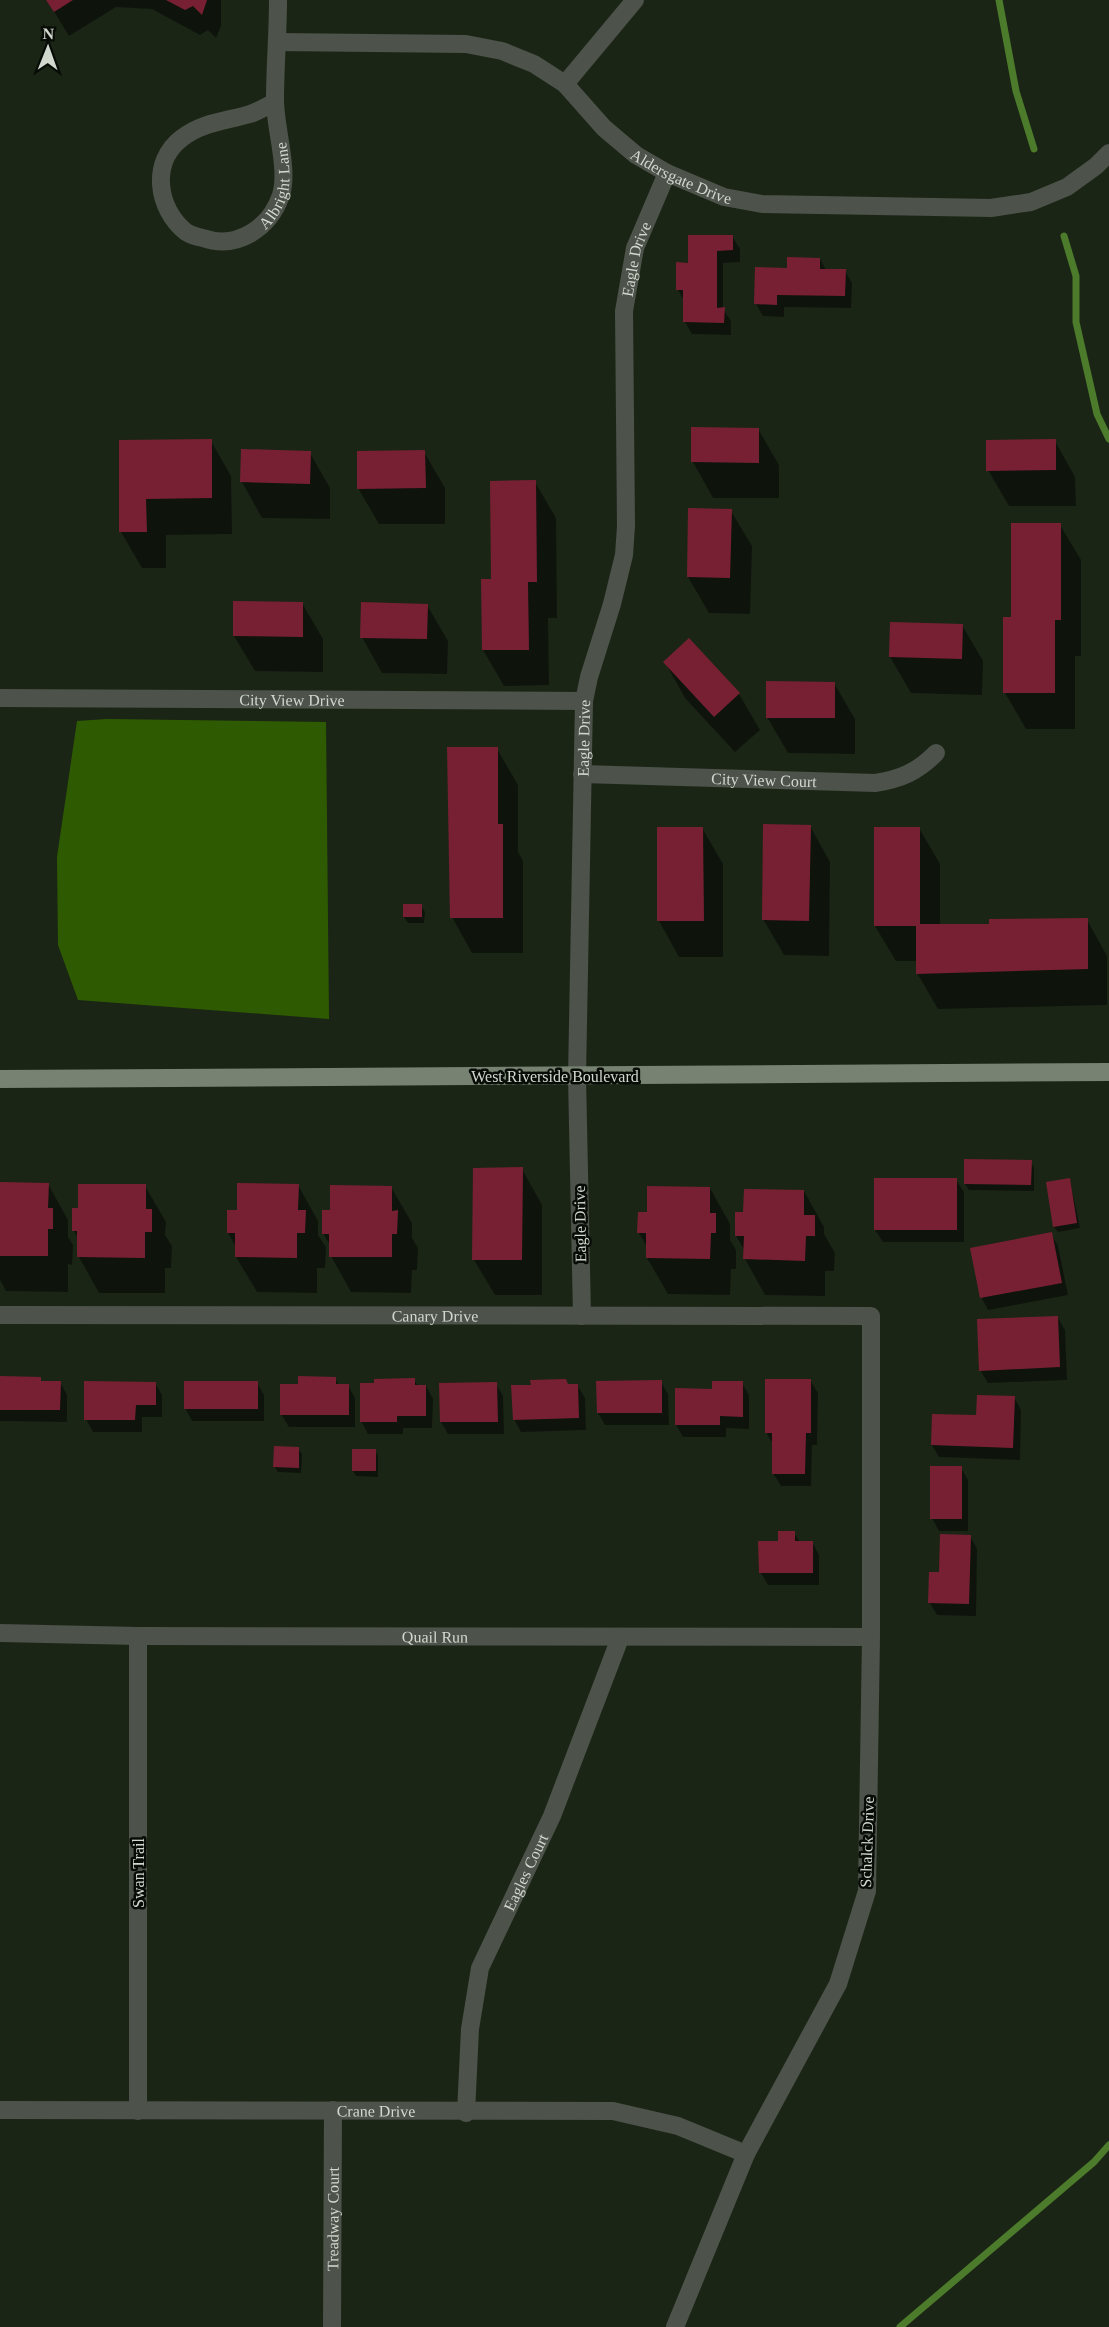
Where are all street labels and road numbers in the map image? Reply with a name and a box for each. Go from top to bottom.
street label: Albright Lane [255,141,292,232]
street label: Aldersgate Drive [628,145,733,207]
street label: Eagle Drive [618,219,654,298]
street label: City View Drive [239,691,345,709]
street label: Eagle Drive [574,700,593,777]
street label: City View Court [711,769,817,790]
street label: West Riverside Boulevard [471,1068,639,1085]
street label: Eagle Drive [571,1185,590,1263]
street label: Canary Drive [392,1307,478,1325]
street label: Quail Run [402,1628,468,1645]
street label: Schalck Drive [857,1796,877,1888]
street label: Eagles Court [500,1830,551,1913]
street label: Swan Trail [130,1838,147,1908]
street label: Crane Drive [337,2102,415,2119]
street label: Treadway Court [324,2166,342,2271]

